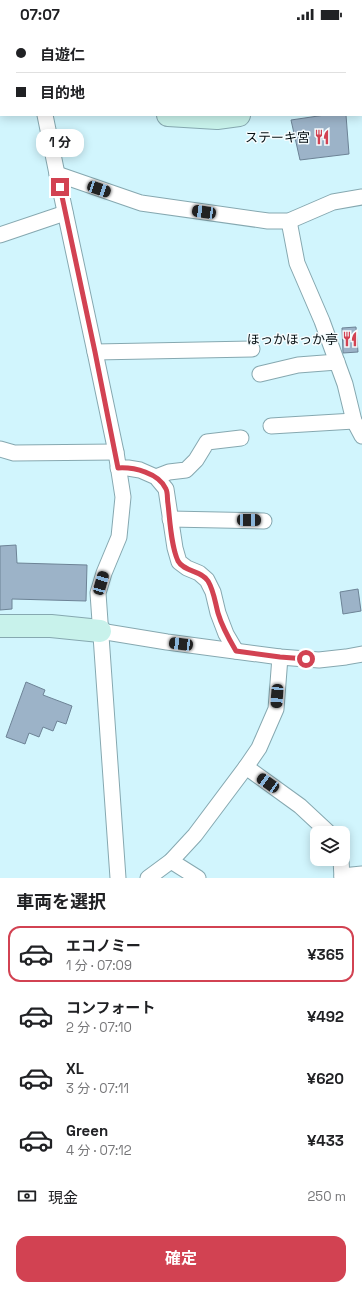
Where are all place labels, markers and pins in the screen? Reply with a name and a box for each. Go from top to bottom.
restaurant icon: ステーキ宮 [313,128,331,146]
place label: ステーキ宮 [245,129,310,146]
restaurant icon: ほっかほっか亭 [341,330,359,348]
place label: ほっかほっか亭 [247,331,338,348]

